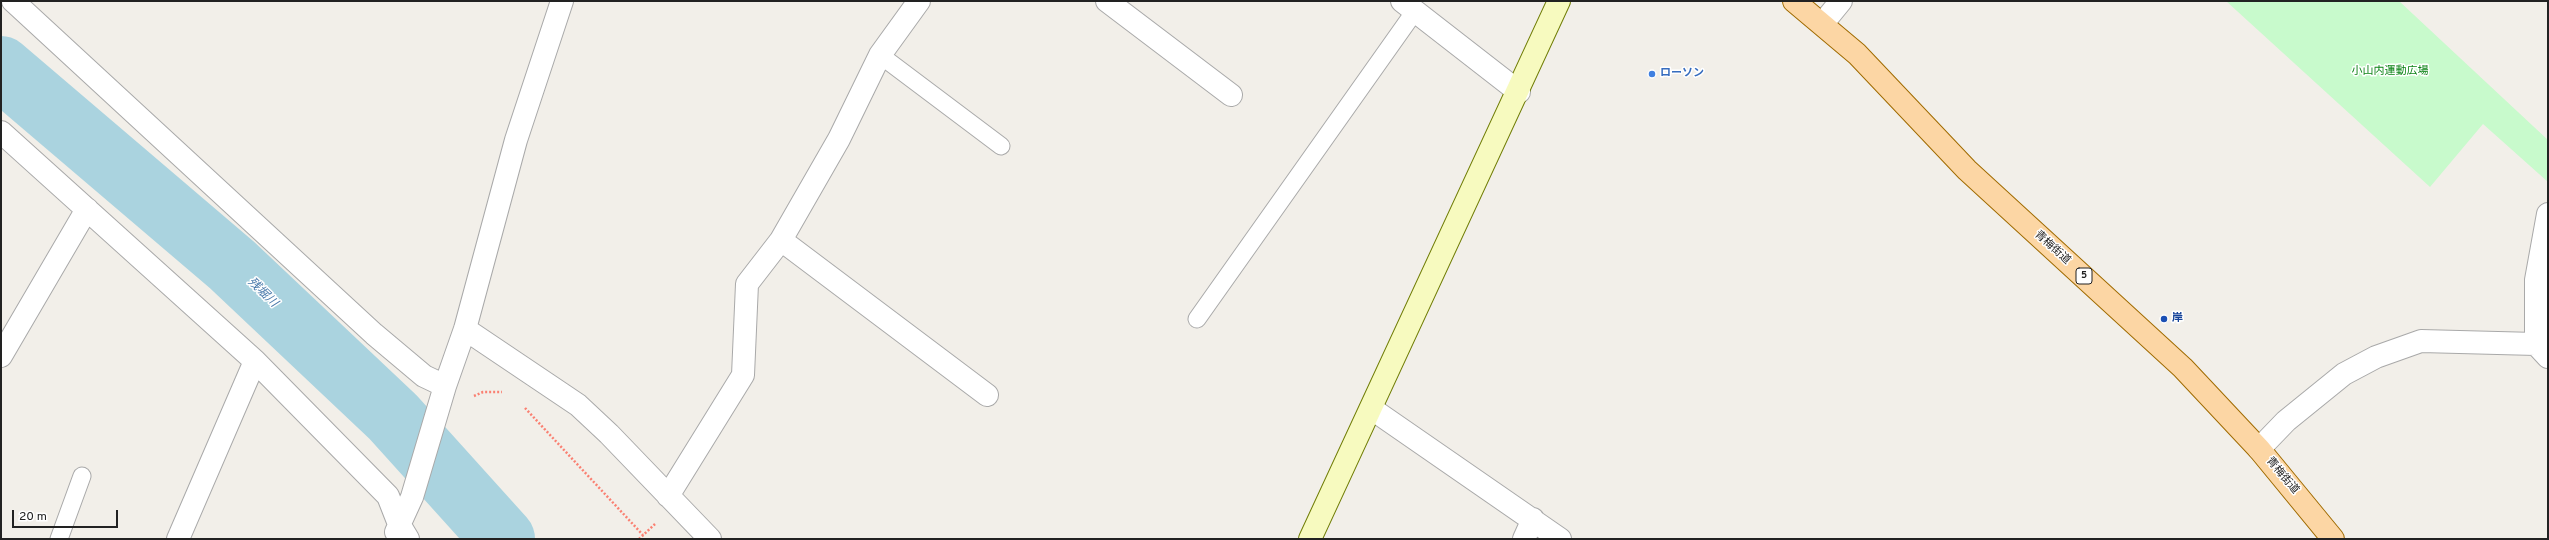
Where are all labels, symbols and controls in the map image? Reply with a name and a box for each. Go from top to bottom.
park label: 小山内運動広場 [2352,65,2428,79]
place label: ローソン [1660,67,1704,81]
marker: ローソン [1647,69,1657,79]
street label: 青梅街道 [2031,228,2073,268]
road number: 5 [2076,268,2092,284]
water label: 残堀川 [244,275,280,311]
place label: 岸 [2172,312,2183,326]
marker: 岸 [2159,314,2169,324]
street label: 青梅街道 [2263,455,2301,497]
scale bar [14,502,120,528]
text: 20 m [19,509,47,525]

